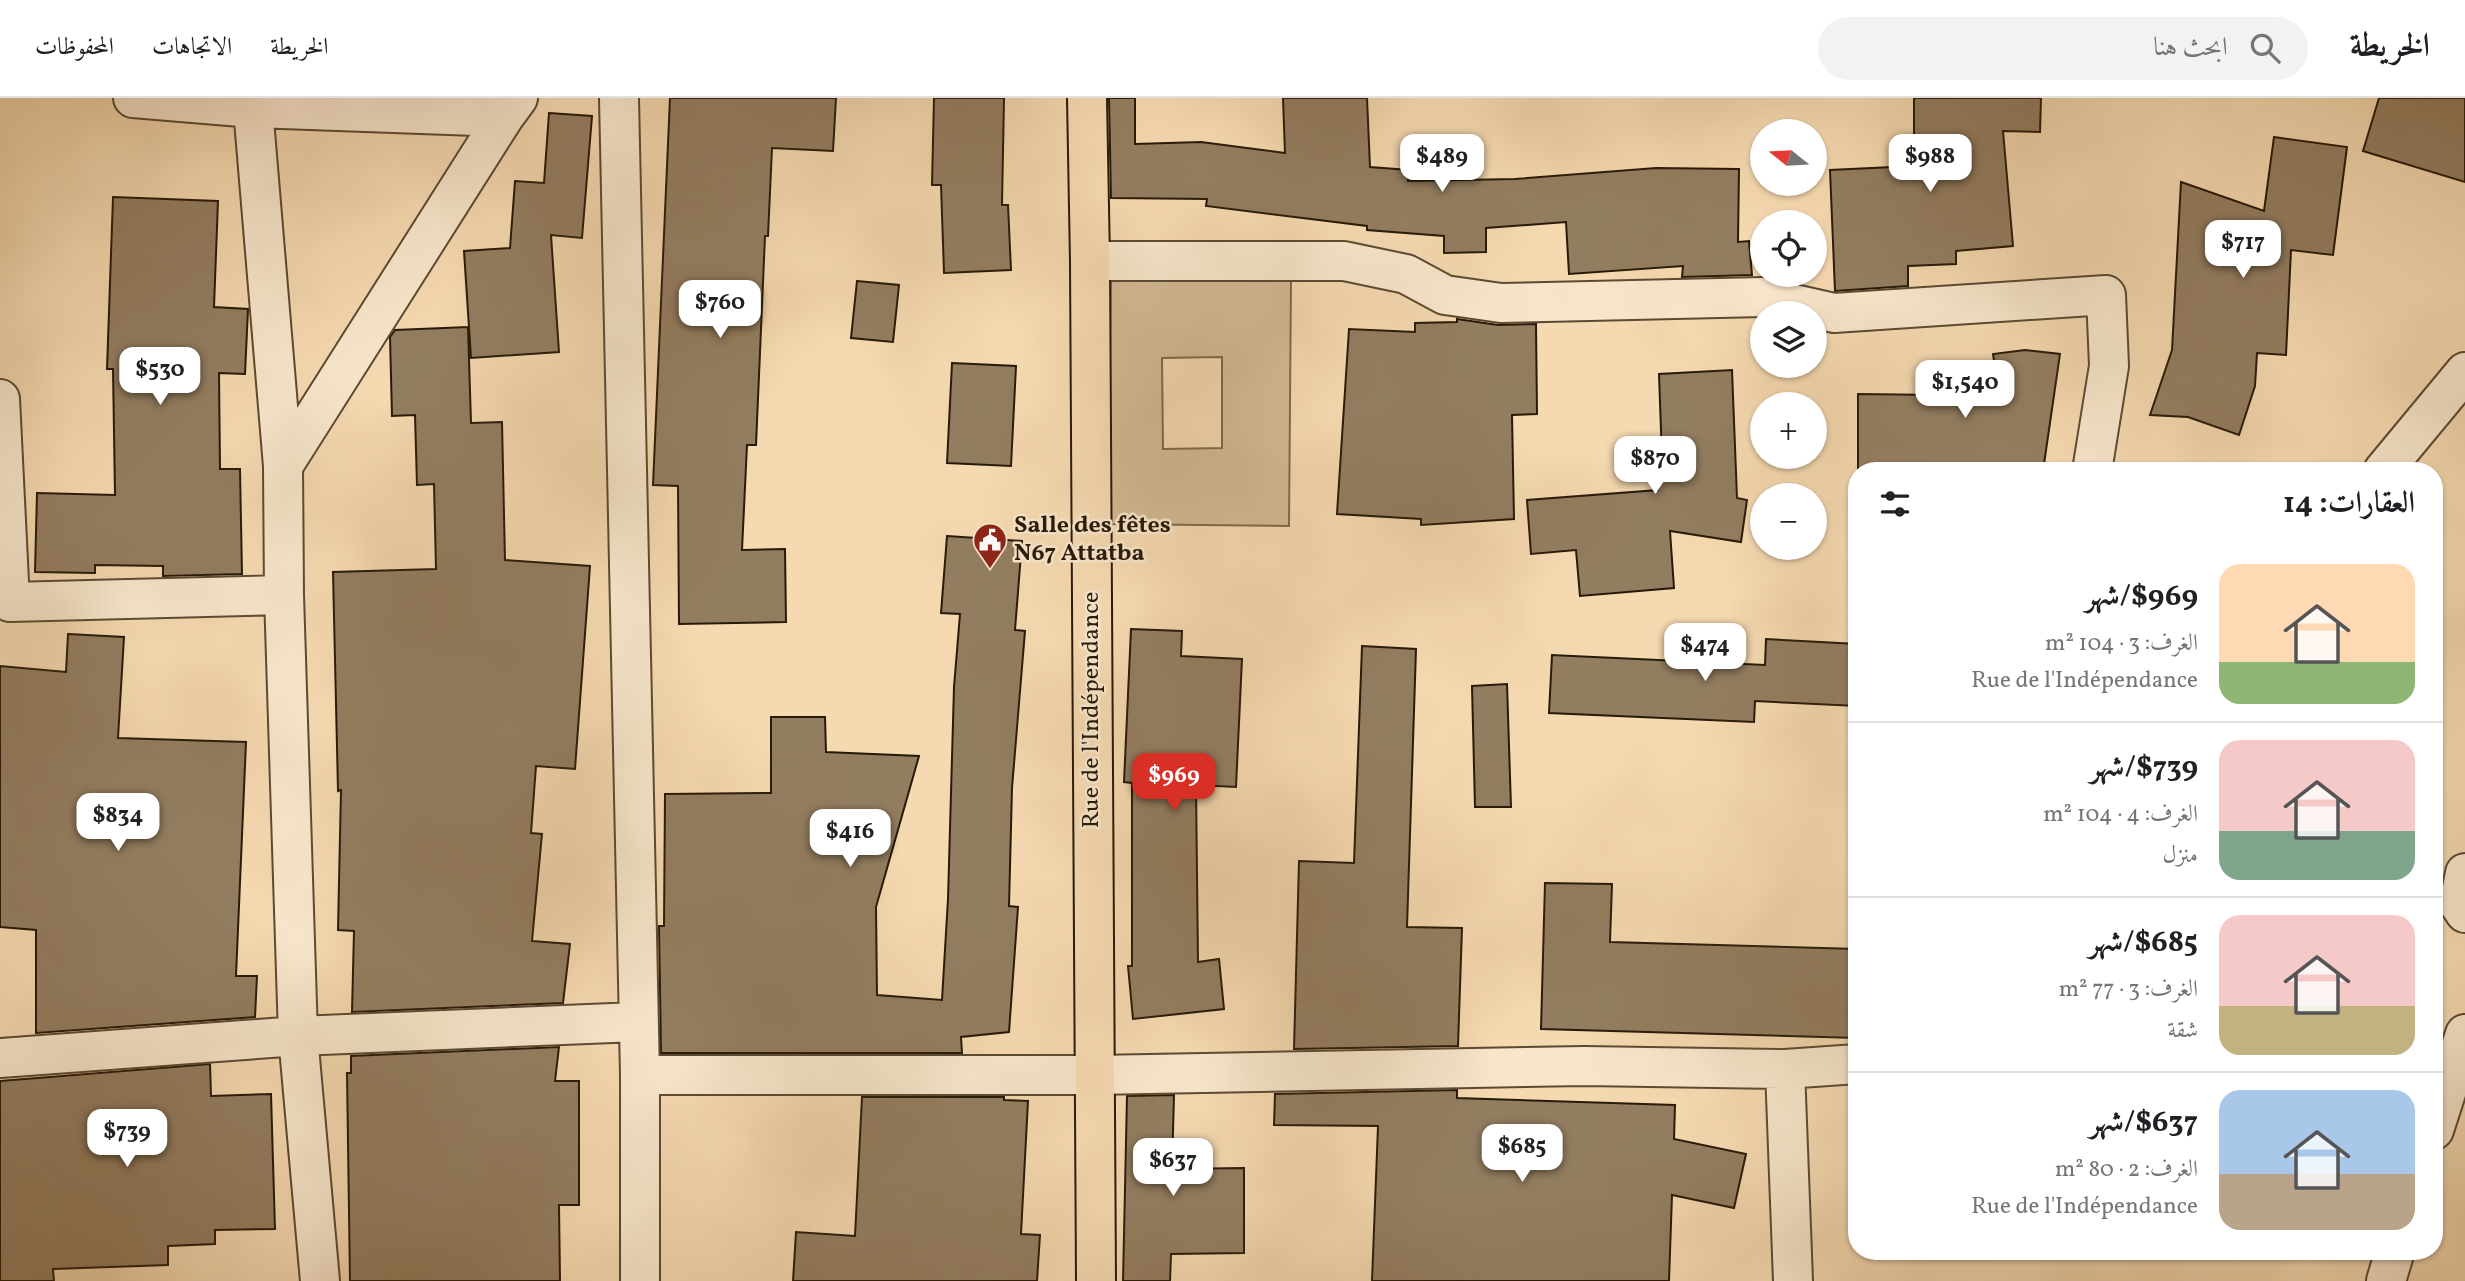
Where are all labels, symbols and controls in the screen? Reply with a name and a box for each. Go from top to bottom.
search box [1818,17,2308,80]
text: الخريطة [2350,25,2430,71]
icon: search [2246,29,2284,67]
text: ابحث هنا [2153,30,2228,66]
text: المحفوظات [35,31,114,65]
text: الاتجاهات [152,31,232,65]
text: الخريطة [270,31,329,65]
north arrow [1750,119,1827,196]
map controls [1750,119,1827,560]
pin: $489 [1401,134,1483,194]
pin: $988 [1889,134,1971,194]
text: $489 [1416,141,1468,173]
text: $988 [1905,141,1955,173]
button: locate [1750,210,1827,287]
pin: $717 [2202,220,2284,280]
text: $717 [2221,227,2265,259]
pin: $760 [679,280,761,340]
text: $760 [695,287,745,319]
button: layers [1750,301,1827,378]
pin: $530 [119,348,201,407]
text: $530 [135,354,185,386]
pin: $1,540 [1908,360,2022,420]
text: $1,540 [1931,367,1999,399]
button: + [1750,392,1827,469]
pin: $870 [1614,436,1696,496]
text: $870 [1630,443,1680,475]
button: − [1750,483,1827,560]
text: العقارات: 14 [2283,483,2415,525]
icon: filters [1876,485,1914,523]
place label: Salle des fêtes N67 Attatba [1014,509,1171,571]
public building icon: Salle des fêtes N67 Attatba [971,521,1009,570]
text: $969/شهر [2085,576,2198,618]
street label: Rue de l'Indépendance [1075,592,1109,828]
icon: home [2275,592,2359,676]
pin: $474 [1664,624,1746,683]
text: الغرف: 3 · 104 m² [2045,628,2198,660]
text: $474 [1680,630,1730,662]
text: Rue de l'Indépendance [1971,665,2198,697]
text: $739/شهر [2090,747,2198,789]
pin: $969 [1133,754,1215,813]
text: $969 [1148,760,1200,792]
icon: home [2275,768,2359,852]
pin: $834 [77,794,159,853]
text: الغرف: 4 · 104 m² [2043,799,2198,831]
text: $834 [92,800,144,832]
pin: $416 [809,810,891,869]
text: $416 [826,816,874,848]
text: منزل [2163,840,2198,872]
text: $685/شهر [2089,922,2198,964]
icon: home [2275,943,2359,1027]
text: الغرف: 3 · 77 m² [2059,974,2198,1006]
text: شقة [2168,1015,2198,1047]
text: $637/شهر [2089,1102,2198,1144]
pin: $739 [86,1110,168,1169]
text: $739 [103,1116,151,1148]
icon: home [2275,1118,2359,1202]
pin: $685 [1481,1124,1563,1184]
text: $685 [1498,1131,1546,1163]
pin: $637 [1132,1138,1214,1198]
text: $637 [1149,1145,1197,1177]
text: الغرف: 2 · 80 m² [2055,1154,2198,1186]
text: Rue de l'Indépendance [1971,1191,2198,1223]

